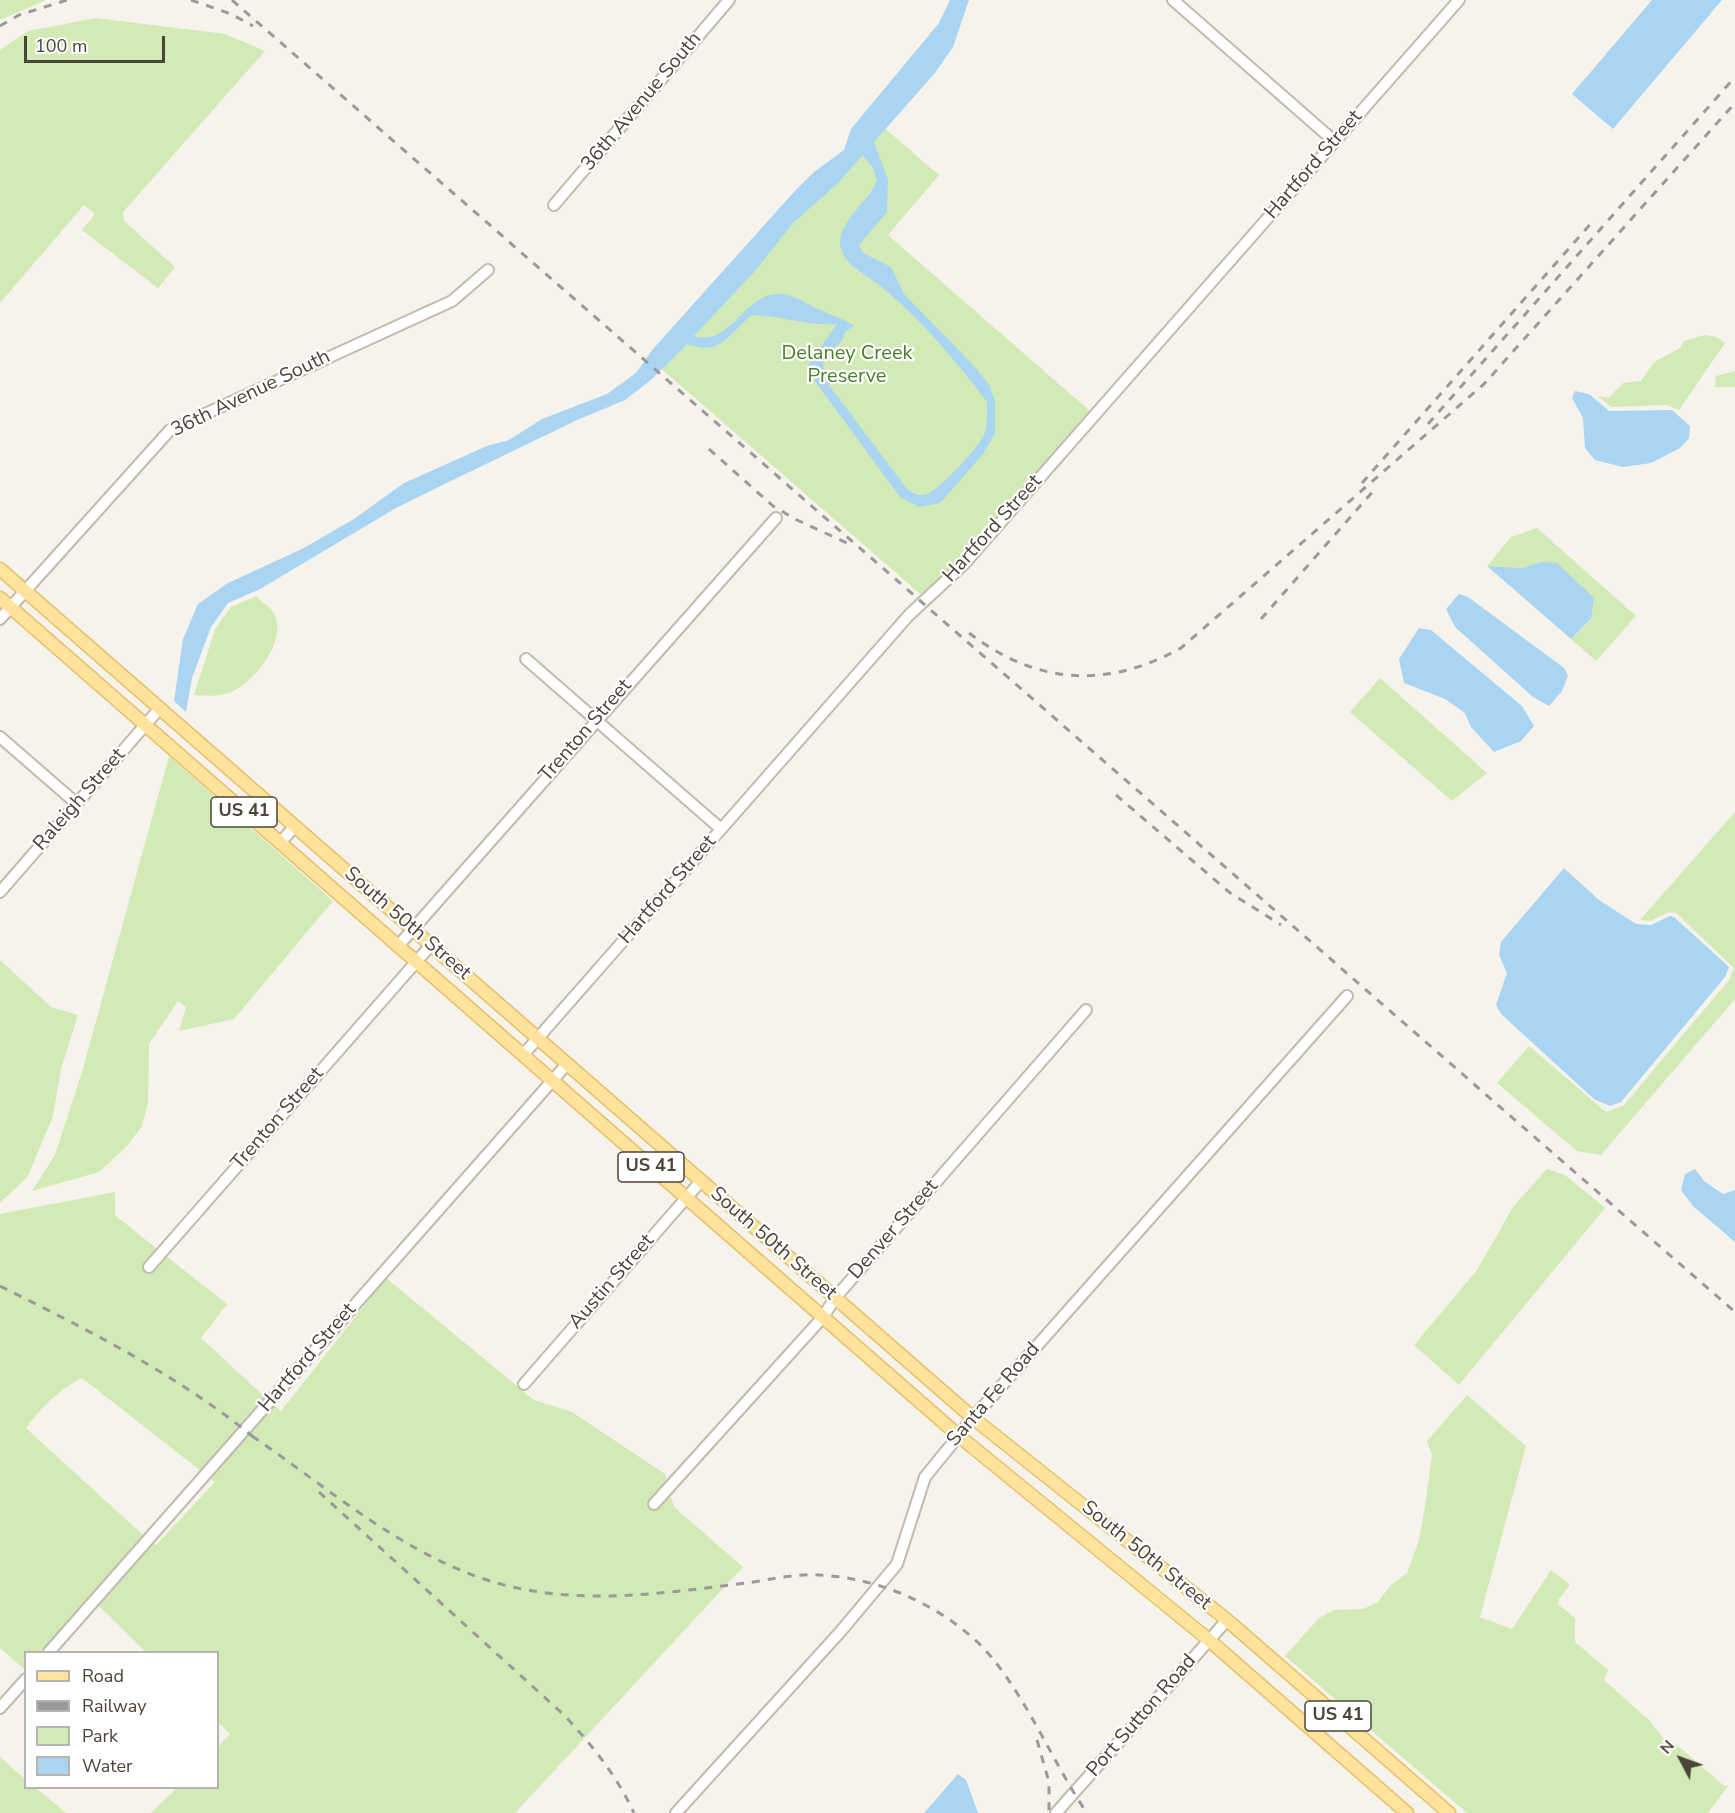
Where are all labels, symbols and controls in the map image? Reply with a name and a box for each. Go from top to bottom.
scale bar [27,24,168,62]
street label: 36th Avenue South [577,28,707,176]
text: 100 m [35,34,87,58]
street label: Hartford Street [1260,106,1368,224]
park label: Delaney Creek Preserve [781,342,913,389]
street label: 36th Avenue South [168,345,334,443]
street label: Hartford Street [938,470,1048,588]
street label: Trenton Street [535,675,637,787]
street label: Raleigh Street [29,744,131,856]
road number: US 41 [211,797,277,827]
street label: Hartford Street [614,831,722,949]
street label: South 50th Street [339,862,475,986]
street label: Trenton Street [227,1063,329,1175]
road number: US 41 [618,1152,684,1182]
street label: Denver Street [844,1175,944,1285]
street label: South 50th Street [705,1182,841,1306]
street label: Austin Street [564,1230,660,1334]
street label: Hartford Street [254,1299,362,1417]
street label: Santa Fe Road [942,1338,1046,1452]
street label: South 50th Street [1076,1496,1216,1616]
street label: Port Sutton Road [1082,1650,1202,1782]
legend [24,1651,219,1789]
text: Road [82,1664,124,1688]
text: Railway [82,1694,147,1718]
road number: US 41 [1305,1701,1371,1731]
text: Park [82,1724,118,1748]
north arrow [1651,1729,1711,1789]
text: N [1655,1735,1680,1759]
text: Water [82,1754,133,1778]

